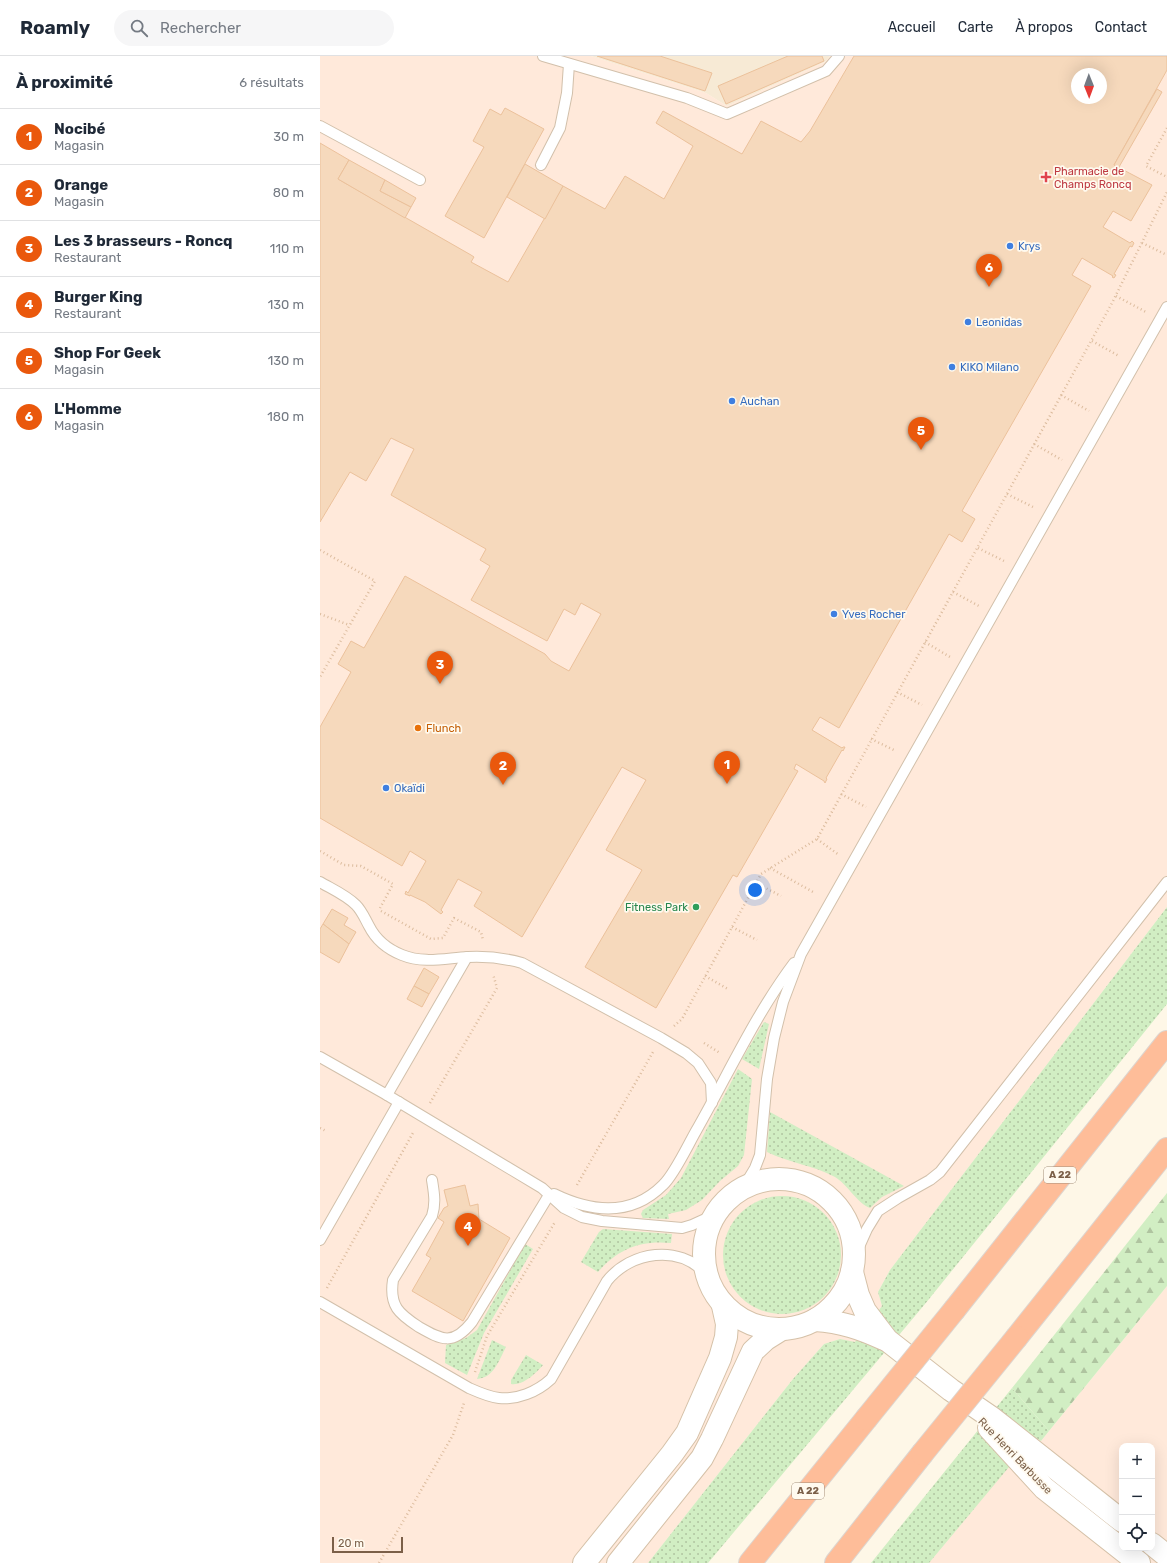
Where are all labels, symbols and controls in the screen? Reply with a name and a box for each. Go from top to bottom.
search box [114,10,394,46]
text: Roamly [20,16,90,39]
icon: search [128,17,150,39]
text: Rechercher [160,19,241,37]
text: Accueil [888,19,936,36]
text: Carte [958,19,993,36]
text: À propos [1015,19,1073,36]
text: Contact [1095,19,1147,36]
north arrow [1071,68,1107,104]
text: À proximité [16,72,113,92]
text: 6 résultats [239,75,304,90]
text: Nocibé [54,120,105,138]
text: 1 [26,129,32,144]
text: 30 m [273,129,304,144]
text: Magasin [54,138,104,153]
place label: Pharmacie de Champs Roncq [1054,165,1131,191]
marker: Pharmacie de Champs Roncq [1041,172,1051,182]
text: Orange [54,176,108,194]
text: 2 [25,185,33,200]
text: 80 m [273,185,304,200]
text: Magasin [54,194,104,209]
text: Les 3 brasseurs - Roncq [54,232,233,250]
place label: Krys [1018,240,1041,253]
text: 3 [25,241,33,256]
text: 110 m [270,241,304,256]
marker: Krys [1005,241,1015,251]
text: Restaurant [54,250,121,265]
pin: 6 [976,254,1002,287]
text: Burger King [54,288,142,306]
text: 4 [25,297,33,312]
text: 130 m [268,297,304,312]
text: Restaurant [54,306,121,321]
place label: Leonidas [976,316,1022,329]
marker: Leonidas [963,317,973,327]
text: Shop For Geek [54,344,161,362]
text: 5 [25,353,33,368]
text: 130 m [268,353,304,368]
place label: KIKO Milano [960,361,1019,374]
text: Magasin [54,362,104,377]
marker: KIKO Milano [947,362,957,372]
place label: Auchan [740,395,779,408]
marker: Auchan [727,396,737,406]
text: L'Homme [54,400,122,418]
text: 6 [25,409,33,424]
text: 180 m [267,409,304,424]
pin: 5 [908,417,934,450]
text: Magasin [54,418,104,433]
place label: Yves Rocher [842,608,906,621]
marker: Yves Rocher [829,609,839,619]
pin: 3 [427,651,453,684]
place label: Flunch [426,722,461,735]
marker: Flunch [413,723,423,733]
pin: 1 [714,751,740,784]
pin: 2 [490,752,516,785]
place label: Okaïdi [394,782,425,795]
marker: Okaïdi [381,783,391,793]
your location [745,880,765,900]
place label: Fitness Park [625,901,688,914]
marker: Fitness Park [691,902,701,912]
road number: A 22 [1044,1167,1076,1183]
pin: 4 [455,1213,481,1246]
street label: Rue Henri Barbusse [975,1415,1055,1497]
map controls [1119,1443,1155,1551]
button: + [1119,1443,1155,1479]
button: − [1119,1479,1155,1515]
road number: A 22 [792,1483,824,1499]
button: locate [1119,1515,1155,1551]
scale bar [332,1535,403,1554]
text: 20 m [338,1537,364,1550]

